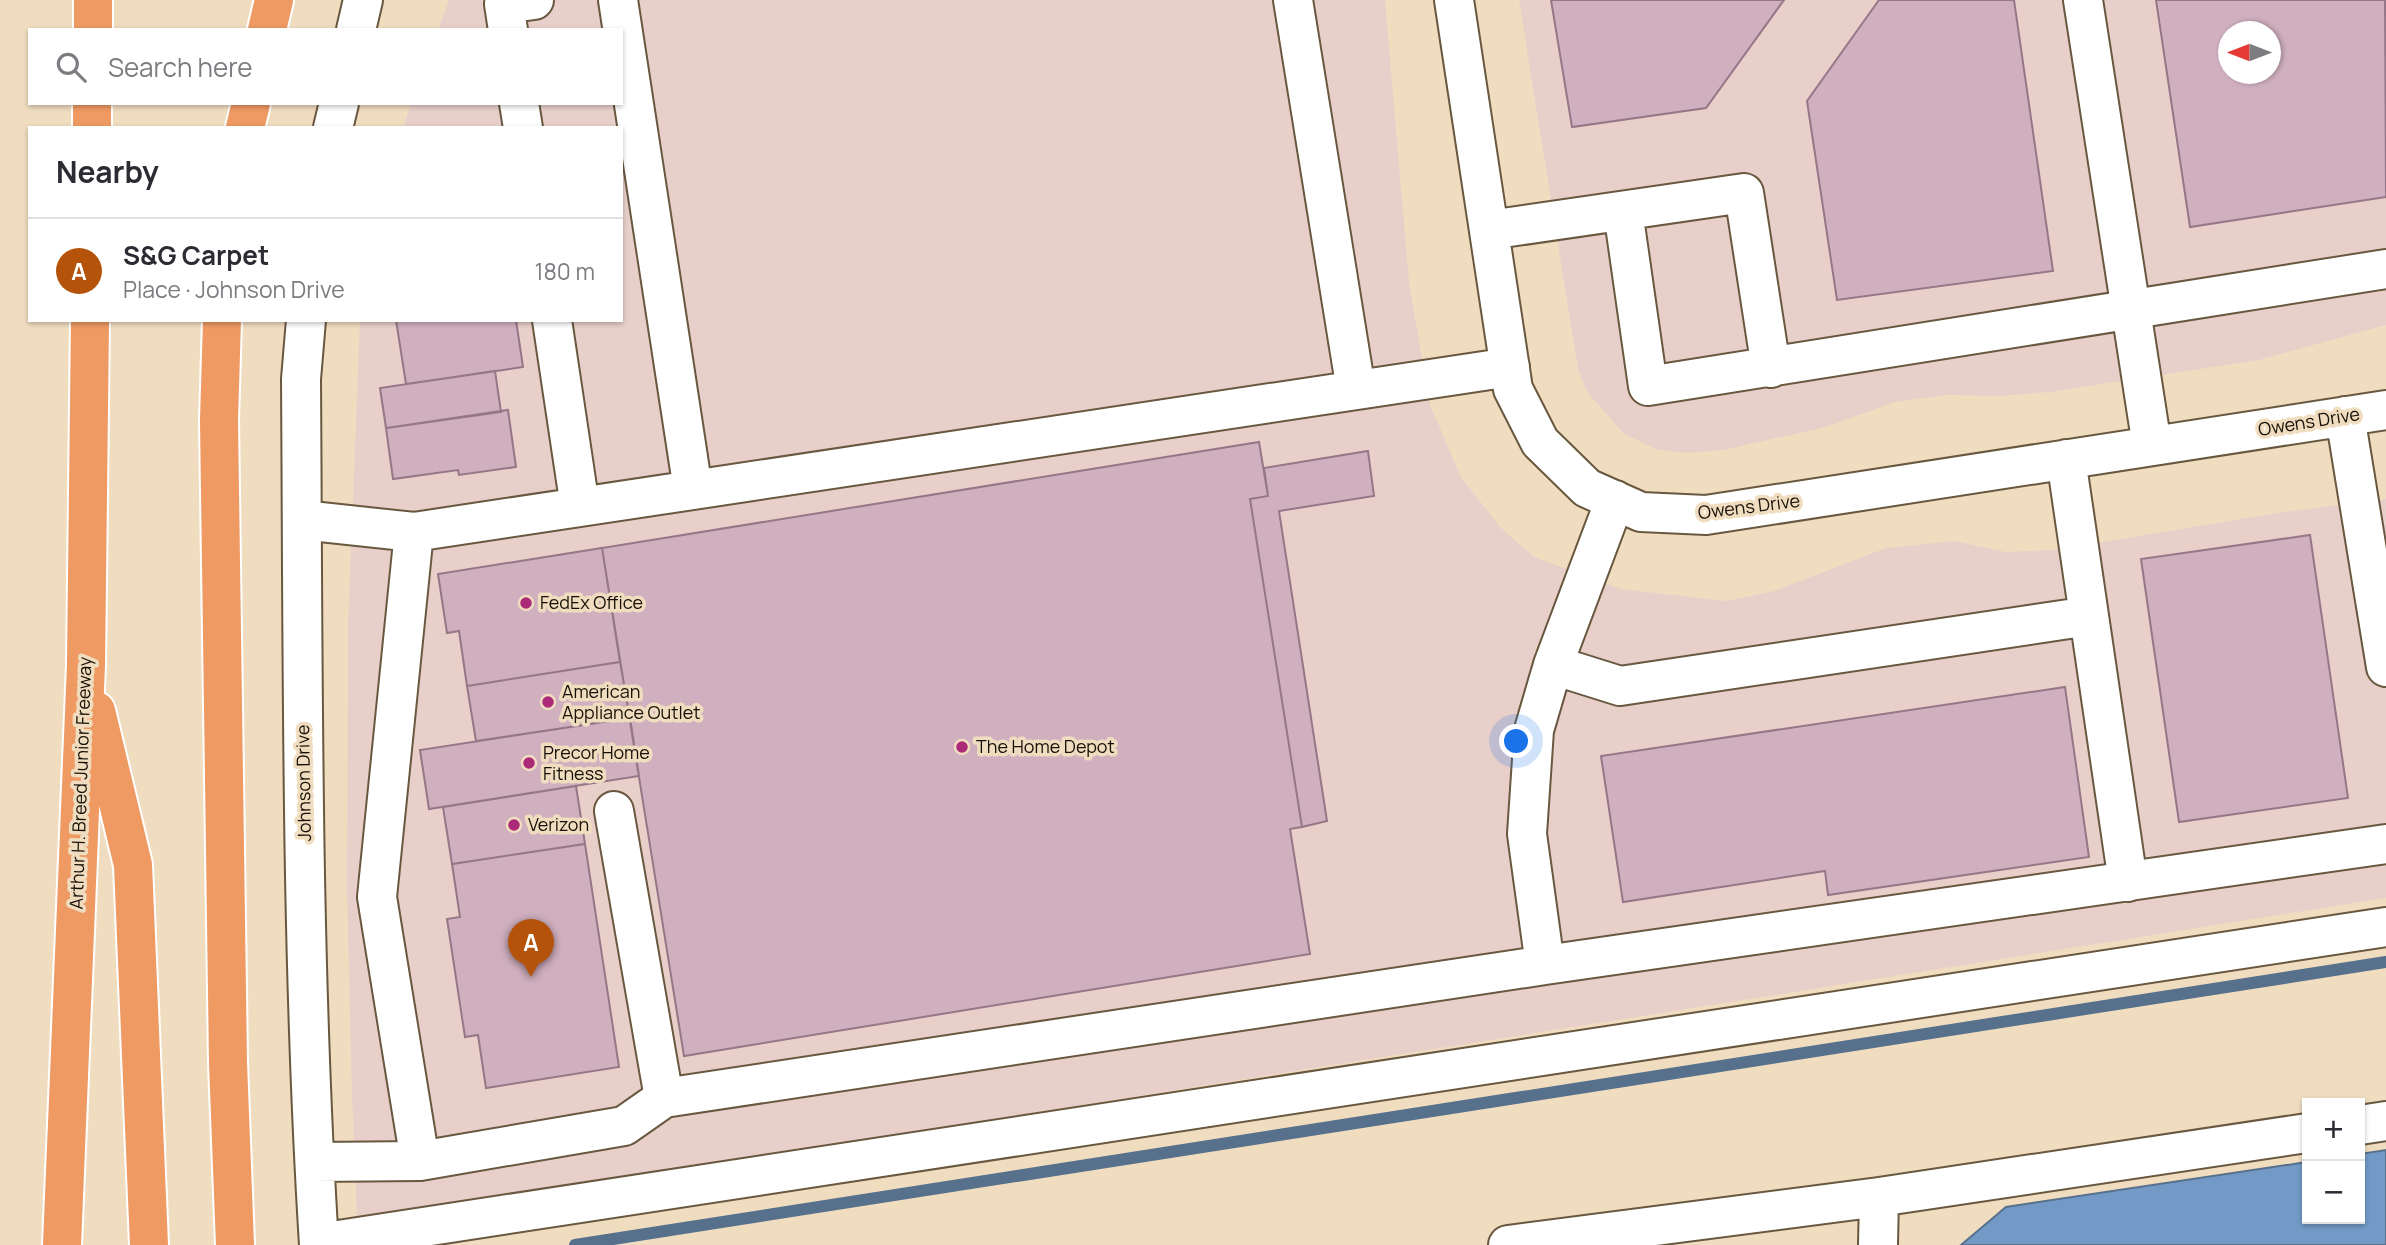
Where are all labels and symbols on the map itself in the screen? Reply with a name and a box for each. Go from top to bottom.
north arrow [2218,21,2281,84]
street label: Owens Drive [2256,401,2361,441]
street label: Owens Drive [1697,488,1801,524]
place label: FedEx Office [540,590,643,614]
marker: FedEx Office [518,595,534,611]
street label: Arthur H. Breed Junior Freeway [64,656,96,910]
place label: American Appliance Outlet [562,679,700,724]
marker: American Appliance Outlet [540,694,556,710]
street label: Johnson Drive [290,724,316,842]
your location [1499,724,1533,758]
place label: The Home Depot [976,734,1115,758]
marker: The Home Depot [954,739,970,755]
place label: Precor Home Fitness [543,740,650,785]
marker: Precor Home Fitness [521,755,537,771]
place label: Verizon [528,812,589,836]
marker: Verizon [506,817,522,833]
pin: A [508,919,554,977]

